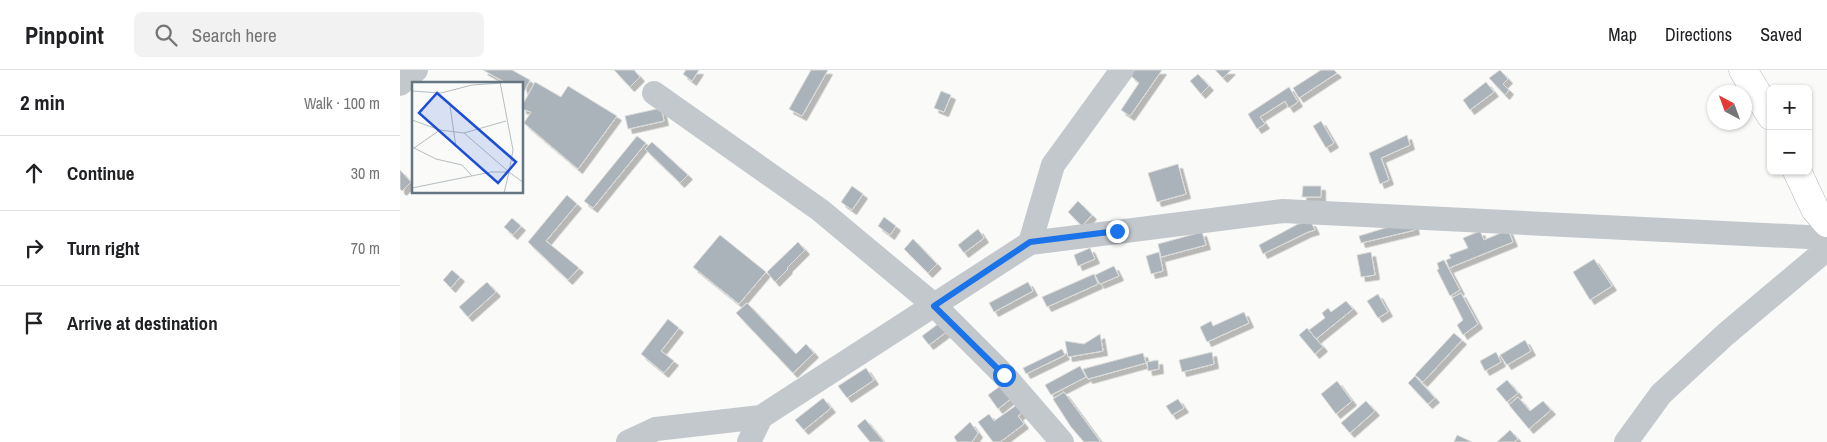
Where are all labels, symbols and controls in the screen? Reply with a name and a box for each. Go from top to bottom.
search box [134,12,484,57]
text: Pinpoint [25,19,104,51]
icon: search [152,21,180,49]
text: Search here [192,22,277,48]
text: Map [1608,22,1637,47]
text: Directions [1665,22,1732,47]
text: Saved [1760,22,1802,47]
inset map [412,82,524,194]
north arrow [1707,85,1752,130]
map controls [1767,85,1812,175]
button: + [1767,85,1812,130]
text: 2 min [20,88,65,117]
text: Walk · 100 m [304,92,380,114]
button: − [1767,130,1812,175]
icon: ahead [20,159,48,187]
text: Continue [67,160,135,186]
text: 30 m [351,162,380,184]
route end [1106,220,1129,243]
icon: right [20,234,48,262]
text: Turn right [67,235,139,261]
text: 70 m [351,237,380,259]
icon: arrive [20,309,48,337]
text: Arrive at destination [67,310,218,336]
route start [993,364,1016,387]

